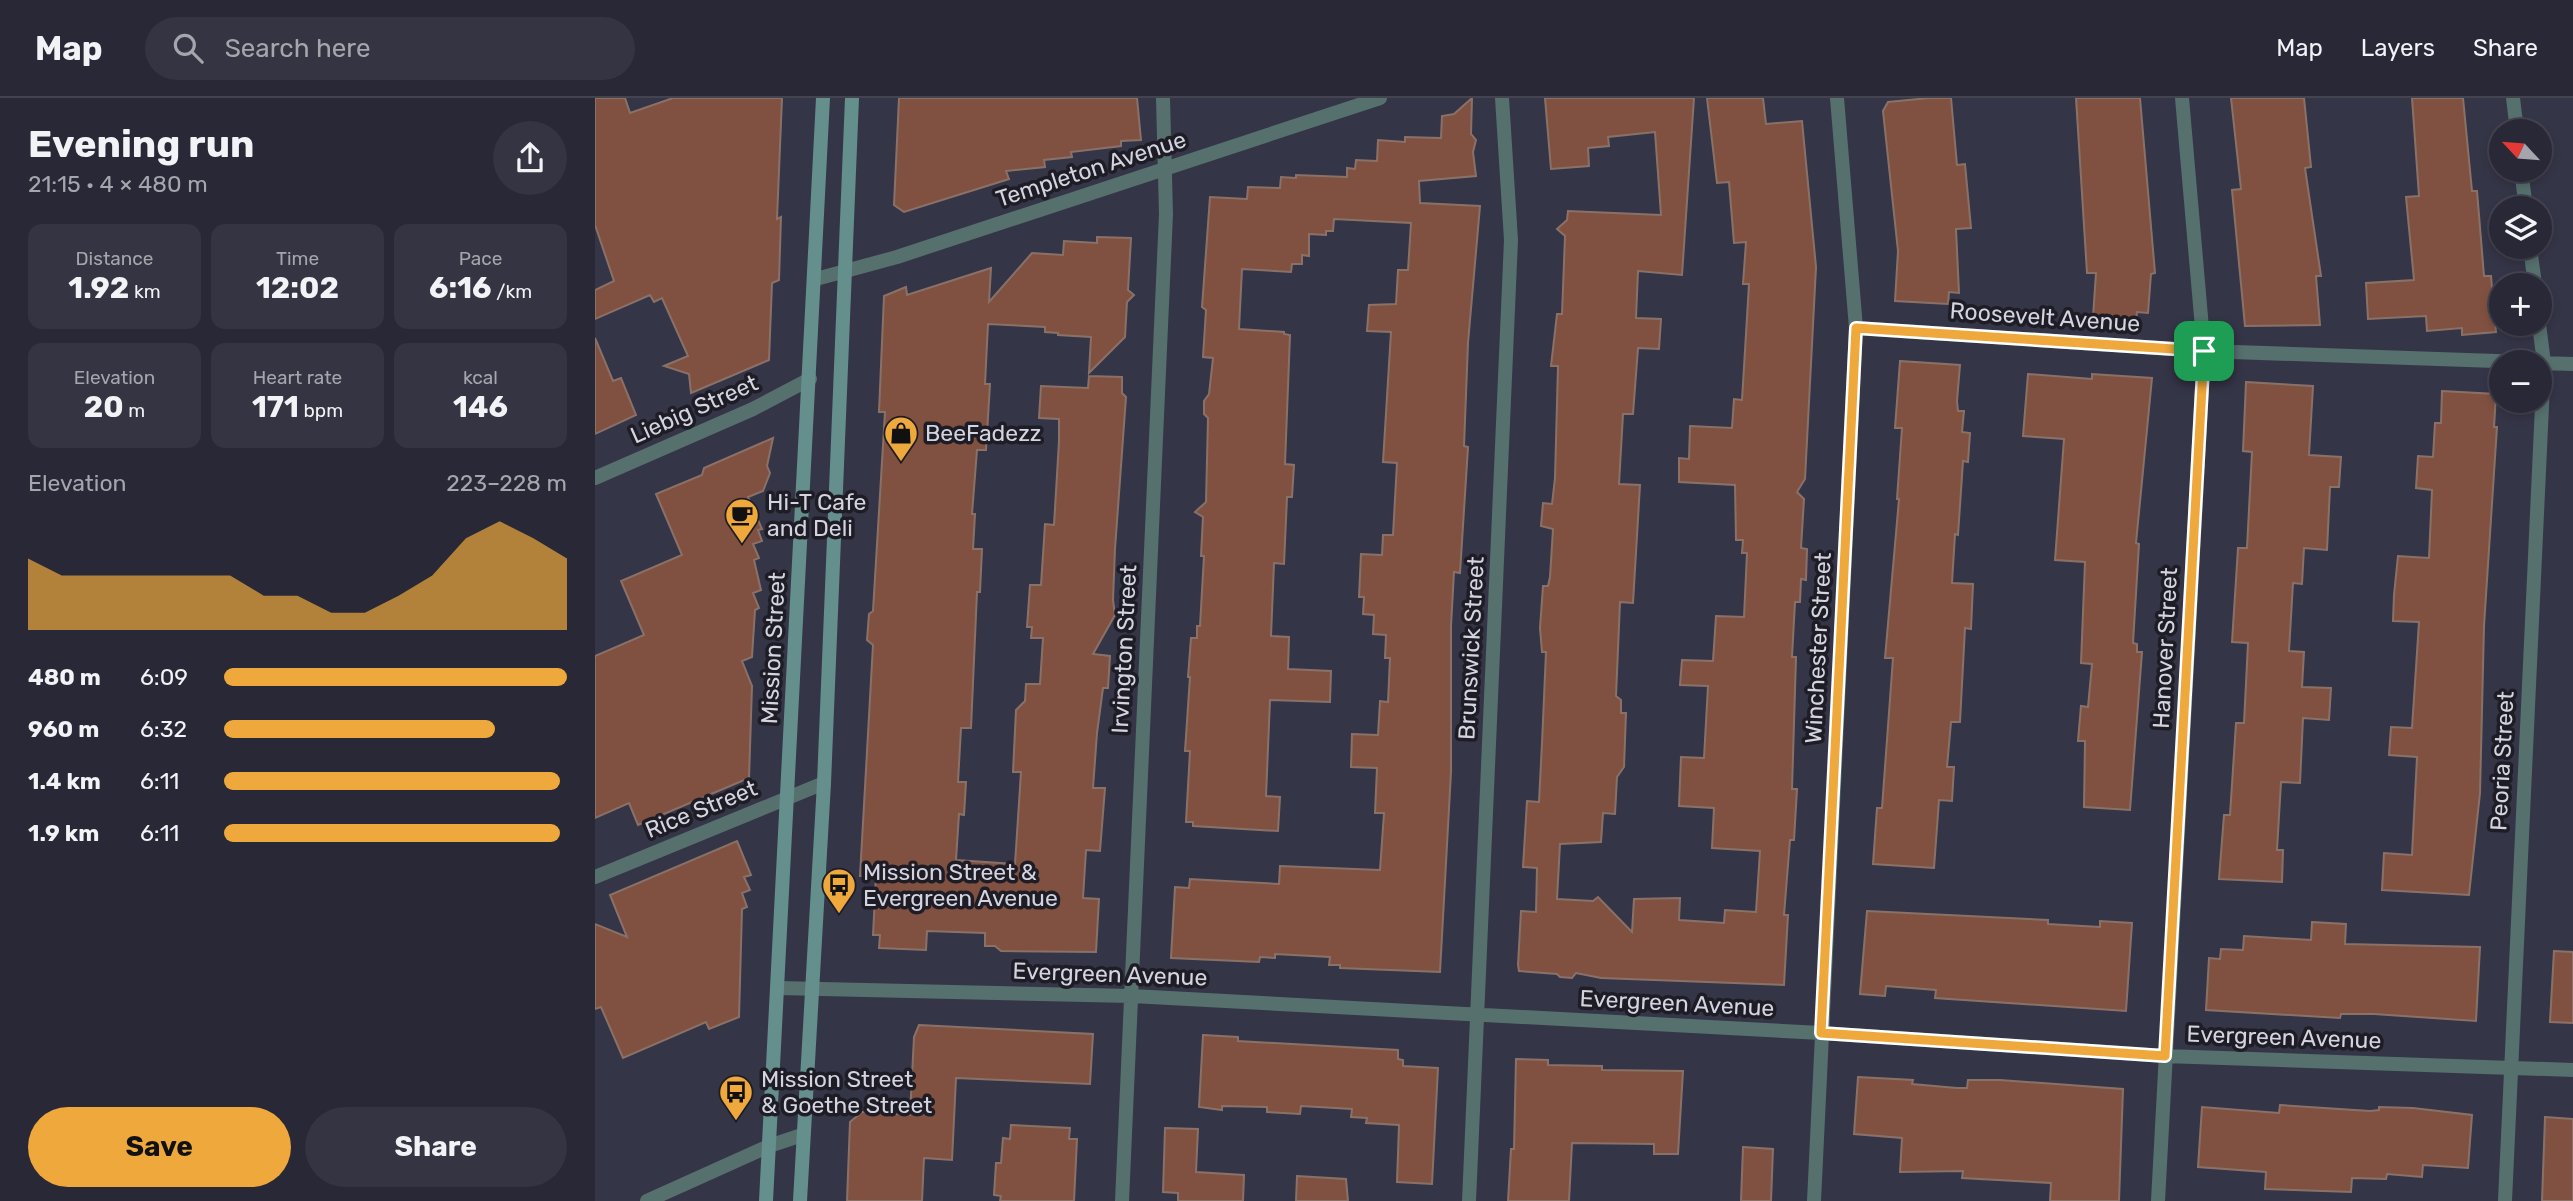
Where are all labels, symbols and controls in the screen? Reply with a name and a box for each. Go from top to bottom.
search box [145,17,635,80]
text: Map [35,29,103,68]
icon: search [169,29,207,67]
text: Search here [225,33,370,64]
text: Map [2276,34,2323,62]
text: Layers [2361,34,2435,62]
text: Share [2473,34,2538,62]
north arrow [2489,119,2551,182]
map controls [2489,119,2552,413]
text: Evening run [28,121,254,167]
button: share [493,121,567,195]
street label: Templeton Avenue [992,125,1190,213]
text: 21:15 · 4 × 480 m [28,170,208,198]
button: layers [2489,196,2552,259]
text: Distance [76,247,153,270]
text: Time [276,247,319,270]
text: Pace [459,247,502,270]
text: 1.92 [68,270,129,306]
text: 12:02 [256,270,339,306]
text: 6:16 [429,270,492,306]
button: + [2489,273,2552,336]
text: km [129,280,161,303]
text: /km [492,280,532,303]
street label: Roosevelt Avenue [1949,296,2141,338]
pin [2174,321,2234,381]
icon: arrive [2185,332,2223,370]
button: − [2489,350,2552,413]
text: Elevation [74,366,155,389]
text: Heart rate [253,366,342,389]
text: kcal [463,366,498,389]
street label: Liebig Street [626,368,762,450]
text: 20 [84,389,124,425]
text: 171 [252,389,299,425]
text: 146 [453,389,508,425]
text: m [124,399,145,422]
text: bpm [299,399,343,422]
shop icon: BeeFadezz [882,414,920,463]
place label: BeeFadezz [925,419,1042,447]
text: Elevation [28,469,127,497]
text: 223–228 m [446,469,567,497]
place label: Hi-T Cafe and Deli [767,488,866,542]
cafe icon: Hi-T Cafe and Deli [723,496,761,545]
street label: Winchester Street [1799,552,1837,744]
street label: Brunswick Street [1452,555,1490,741]
street label: Irvington Street [1106,564,1142,734]
street label: Hanover Street [2147,567,2183,729]
street label: Mission Street [755,571,791,725]
text: 480 m [28,663,101,691]
text: 6:09 [140,663,188,691]
street label: Peoria Street [2484,690,2520,832]
text: 960 m [28,715,99,743]
text: 6:32 [140,715,187,743]
text: 1.4 km [28,767,101,795]
text: 6:11 [140,767,179,795]
street label: Rice Street [641,774,761,844]
text: 1.9 km [28,819,99,847]
text: 6:11 [140,819,179,847]
place label: Mission Street & Evergreen Avenue [863,858,1058,912]
bus stop icon: Mission Street & Evergreen Avenue [820,866,858,915]
street label: Evergreen Avenue [1012,957,1208,991]
street label: Evergreen Avenue [1579,984,1775,1022]
street label: Evergreen Avenue [2186,1020,2382,1054]
place label: Mission Street & Goethe Street [761,1065,932,1119]
bus stop icon: Mission Street & Goethe Street [717,1073,755,1122]
button: Save [28,1107,291,1187]
button: Share [305,1107,567,1187]

